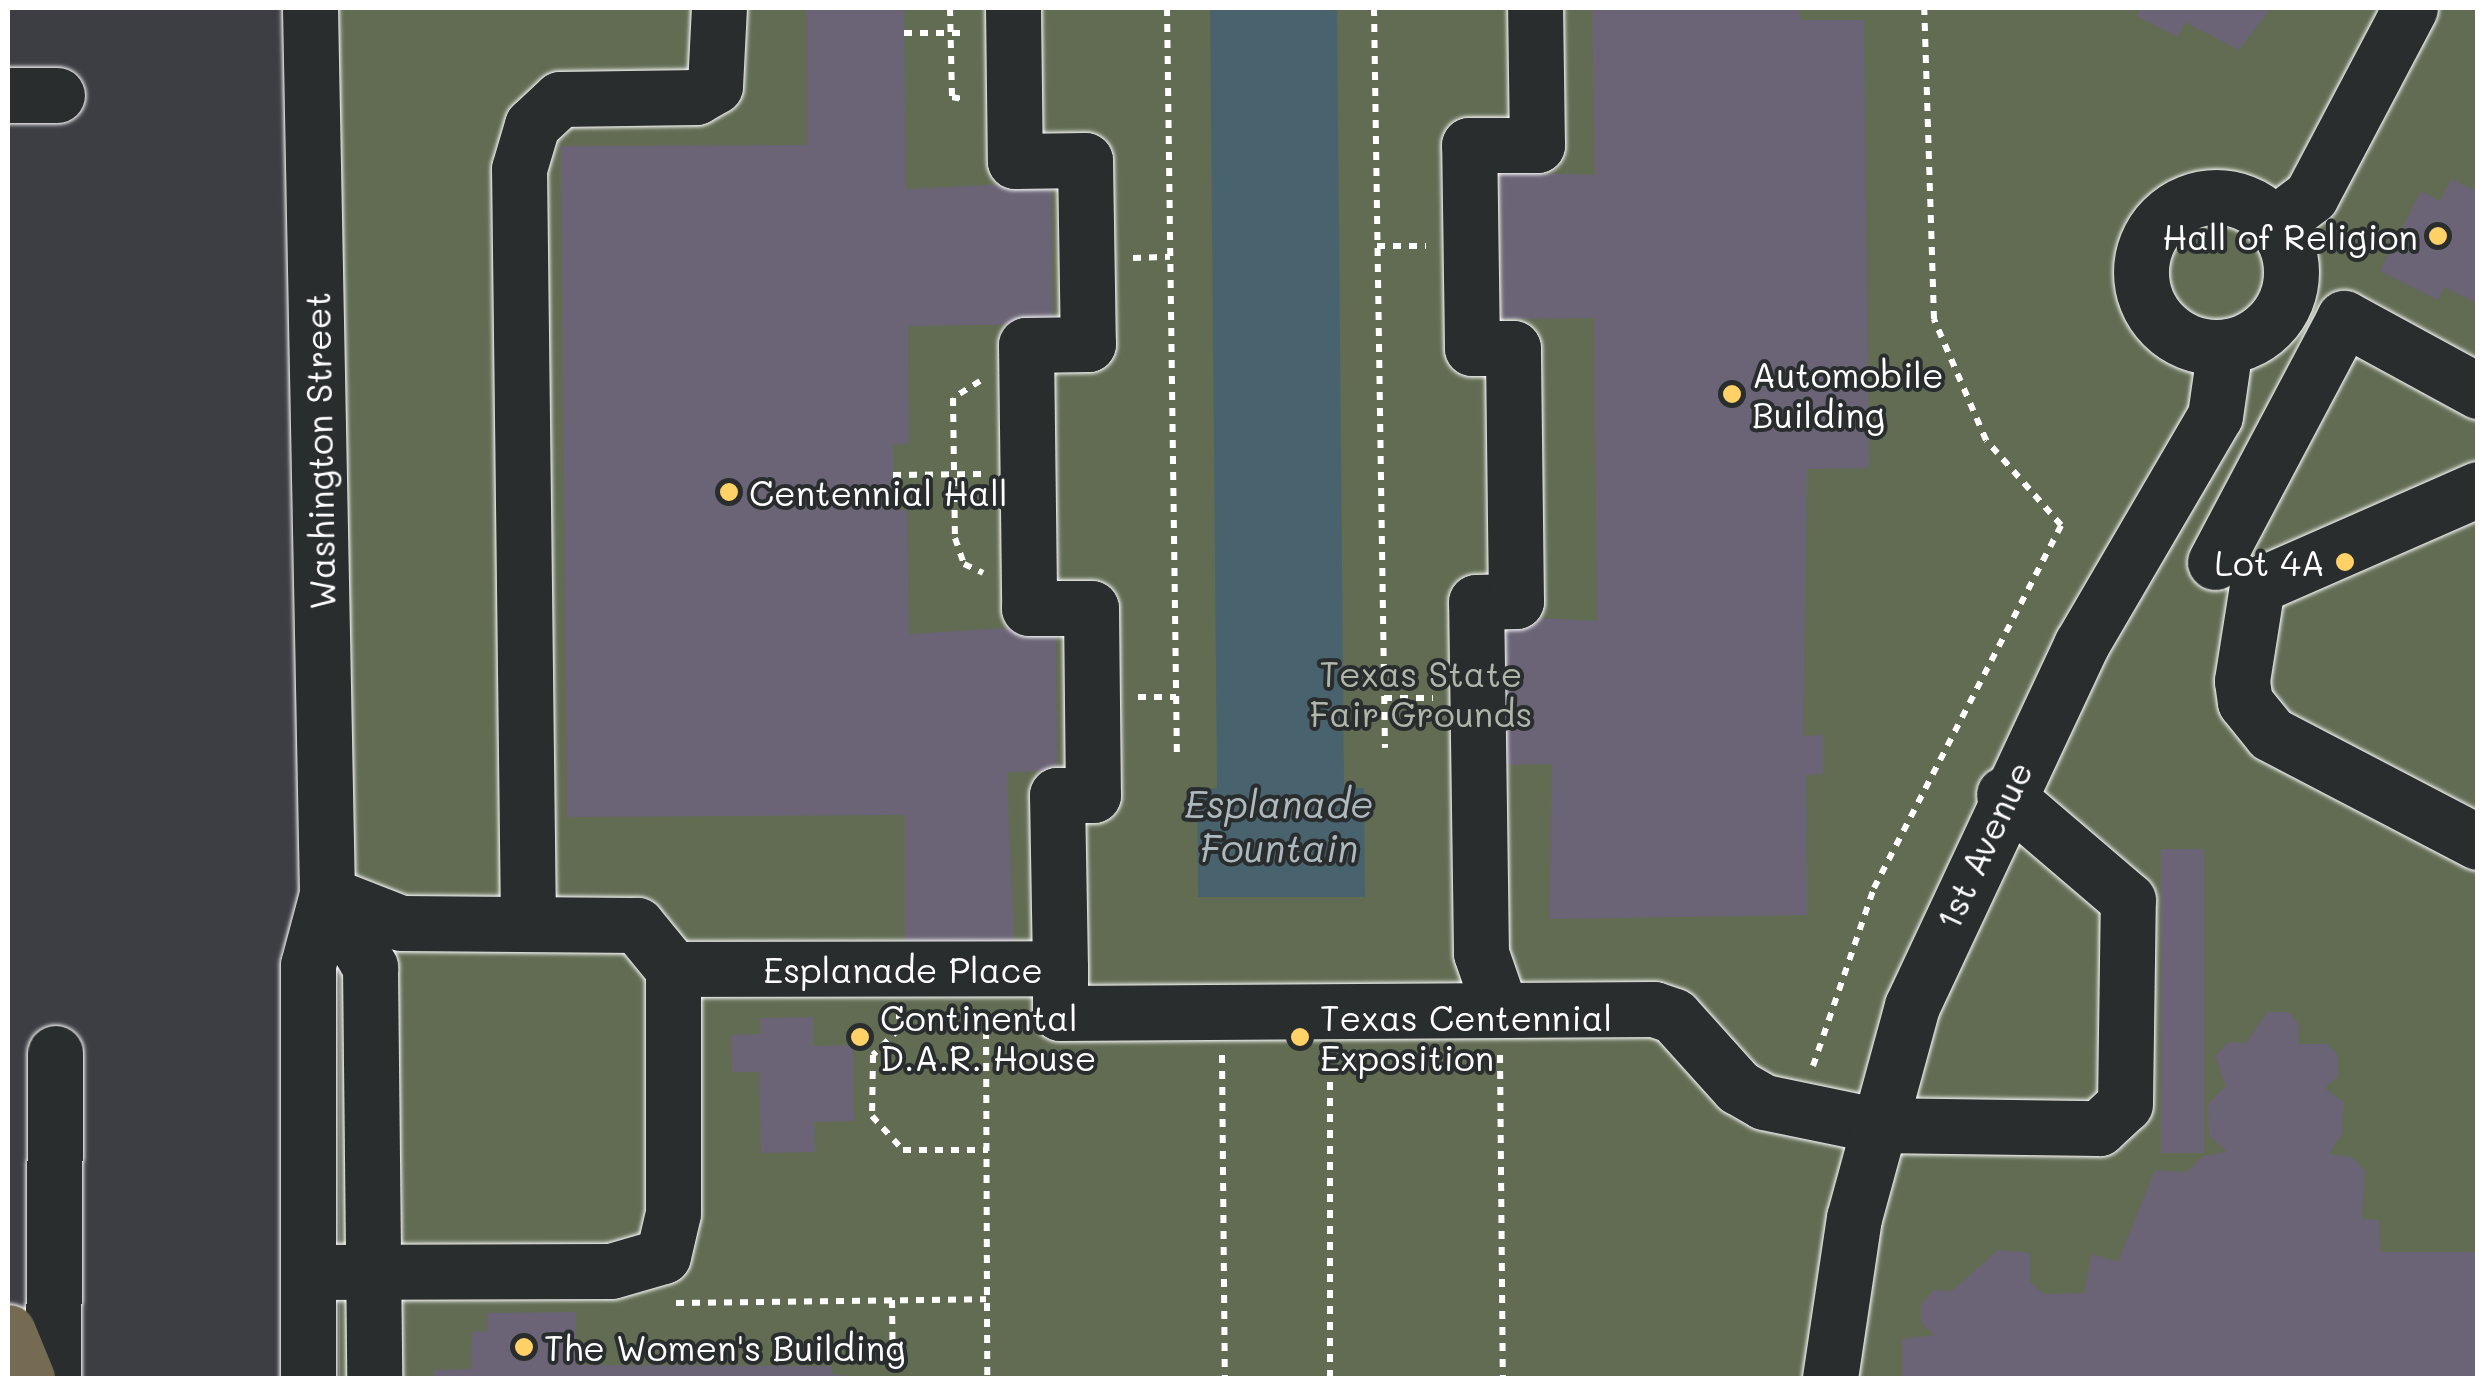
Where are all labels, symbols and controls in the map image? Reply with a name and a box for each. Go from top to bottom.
place label: Hall of Religion [2162,215,2418,257]
marker: Hall of Religion [2427,225,2449,247]
street label: Washington Street [295,292,343,610]
place label: Automobile Building [1752,353,1944,435]
marker: Automobile Building [1721,383,1743,405]
place label: Centennial Hall [749,471,1008,513]
marker: Centennial Hall [718,481,740,503]
place label: Lot 4A [2214,541,2325,583]
marker: Lot 4A [2334,551,2356,573]
park label: Texas State Fair Grounds [1310,652,1532,734]
street label: 1st Avenue [1926,754,2040,936]
water label: Esplanade Fountain [1184,781,1374,871]
street label: Esplanade Place [763,948,1043,990]
place label: Continental D.A.R. House [880,996,1097,1078]
place label: Texas Centennial Exposition [1320,996,1612,1078]
marker: Continental D.A.R. House [849,1026,871,1048]
marker: Texas Centennial Exposition [1289,1026,1311,1048]
place label: The Women's Building [544,1326,905,1368]
marker: The Women's Building [513,1336,535,1358]

